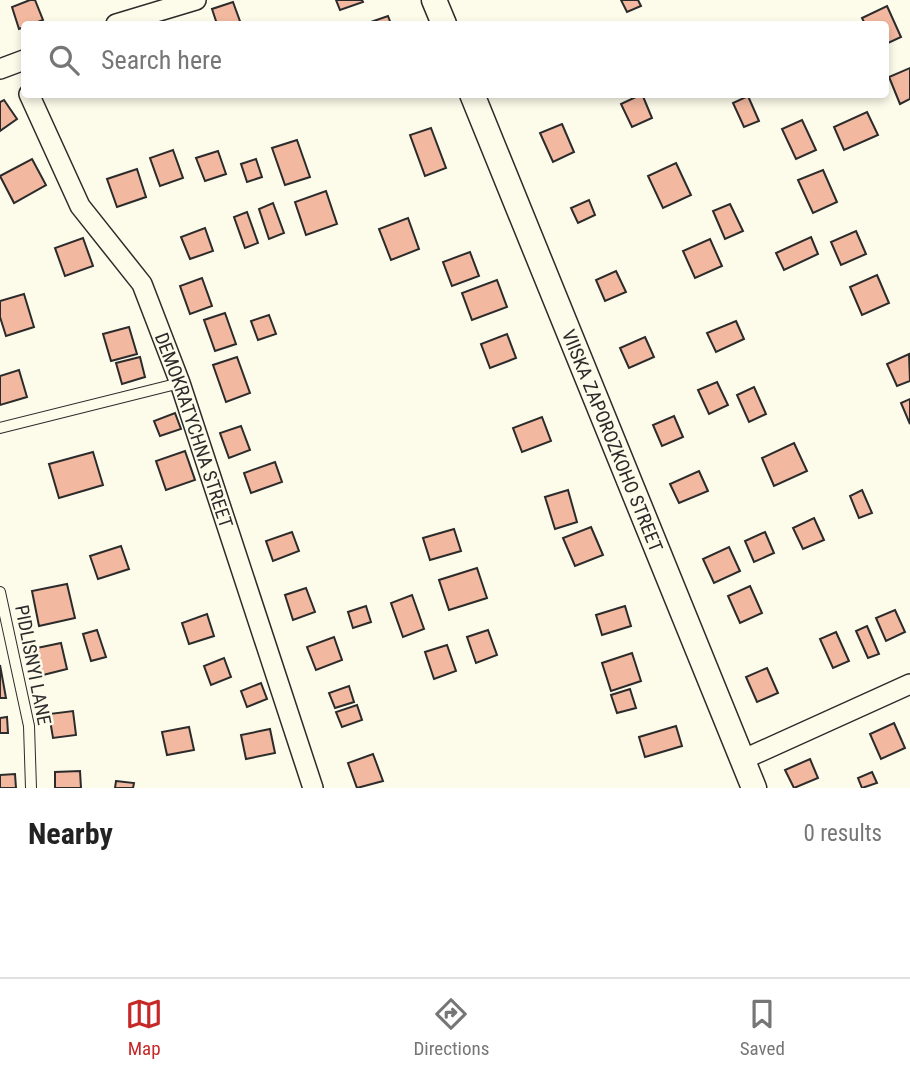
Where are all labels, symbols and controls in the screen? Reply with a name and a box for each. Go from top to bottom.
search box [21,21,889,98]
icon: search [45,41,83,79]
text: Search here [101,45,222,75]
street label: VIISKA ZAPOROZKOHO STREET [557,326,668,555]
street label: DEMOKRATYCHNA STREET [150,329,238,531]
street label: PIDLISNYI LANE [10,603,56,727]
text: Nearby [28,816,113,851]
text: 0 results [804,820,882,847]
tab: Map [125,995,163,1060]
tab: Directions [413,995,489,1060]
tab: Saved [740,995,785,1060]

